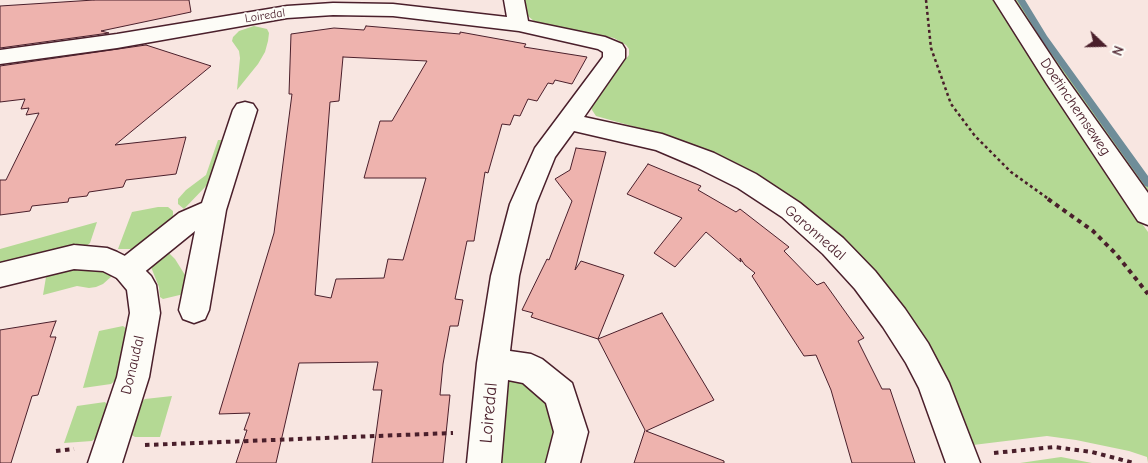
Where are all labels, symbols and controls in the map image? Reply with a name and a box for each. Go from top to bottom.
street label: Loiredal [244,6,286,26]
north arrow [1078,20,1128,70]
text: N [1108,43,1127,58]
street label: Doetinchemseweg [1036,55,1114,159]
street label: Garonnedal [781,202,849,264]
street label: Donaudal [117,334,149,396]
street label: Loiredal [476,382,502,444]

